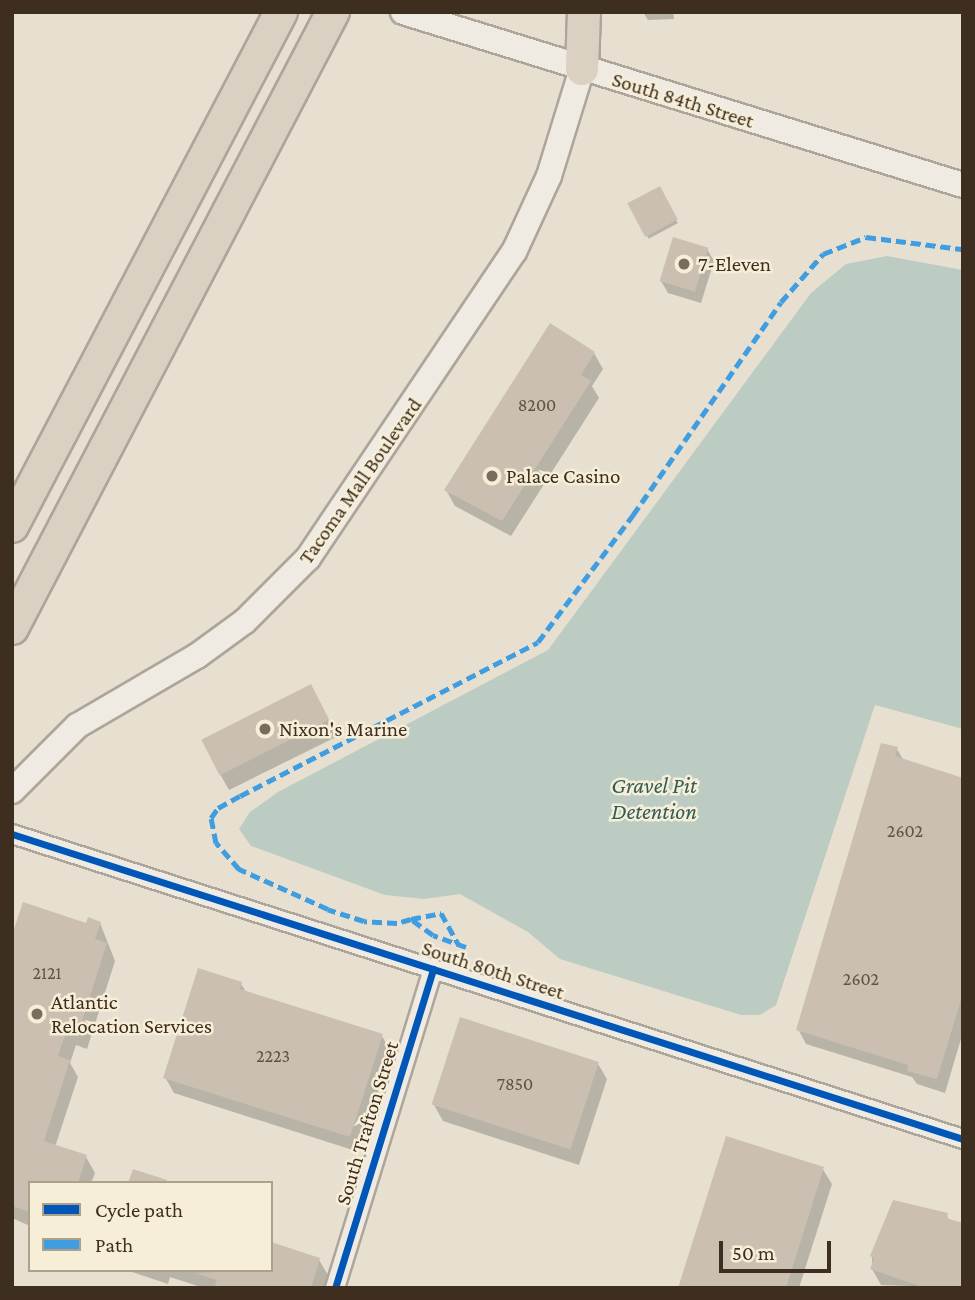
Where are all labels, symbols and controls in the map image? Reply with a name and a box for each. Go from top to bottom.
street label: South 84th Street [609,66,757,134]
place label: 7-Eleven [698,251,771,277]
marker: 7-Eleven [676,256,692,272]
street label: Tacoma Mall Boulevard [293,393,427,569]
house number: 8200 [518,394,556,416]
place label: Palace Casino [506,463,620,489]
marker: Palace Casino [484,468,500,484]
place label: Nixon's Marine [279,716,407,742]
marker: Nixon's Marine [257,721,273,737]
water label: Gravel Pit Detention [611,771,697,825]
house number: 2602 [887,820,923,842]
street label: South 80th Street [419,935,567,1005]
house number: 2121 [32,962,62,984]
house number: 2602 [843,968,879,990]
place label: Atlantic Relocation Services [51,989,212,1039]
marker: Atlantic Relocation Services [29,1006,45,1022]
street label: South Trafton Street [330,1038,404,1208]
house number: 2223 [256,1045,290,1067]
house number: 7850 [497,1073,533,1095]
legend [28,1181,273,1272]
text: Cycle path [95,1198,183,1222]
scale bar [723,1226,835,1270]
text: Path [95,1233,133,1257]
text: 50 m [732,1241,775,1265]

